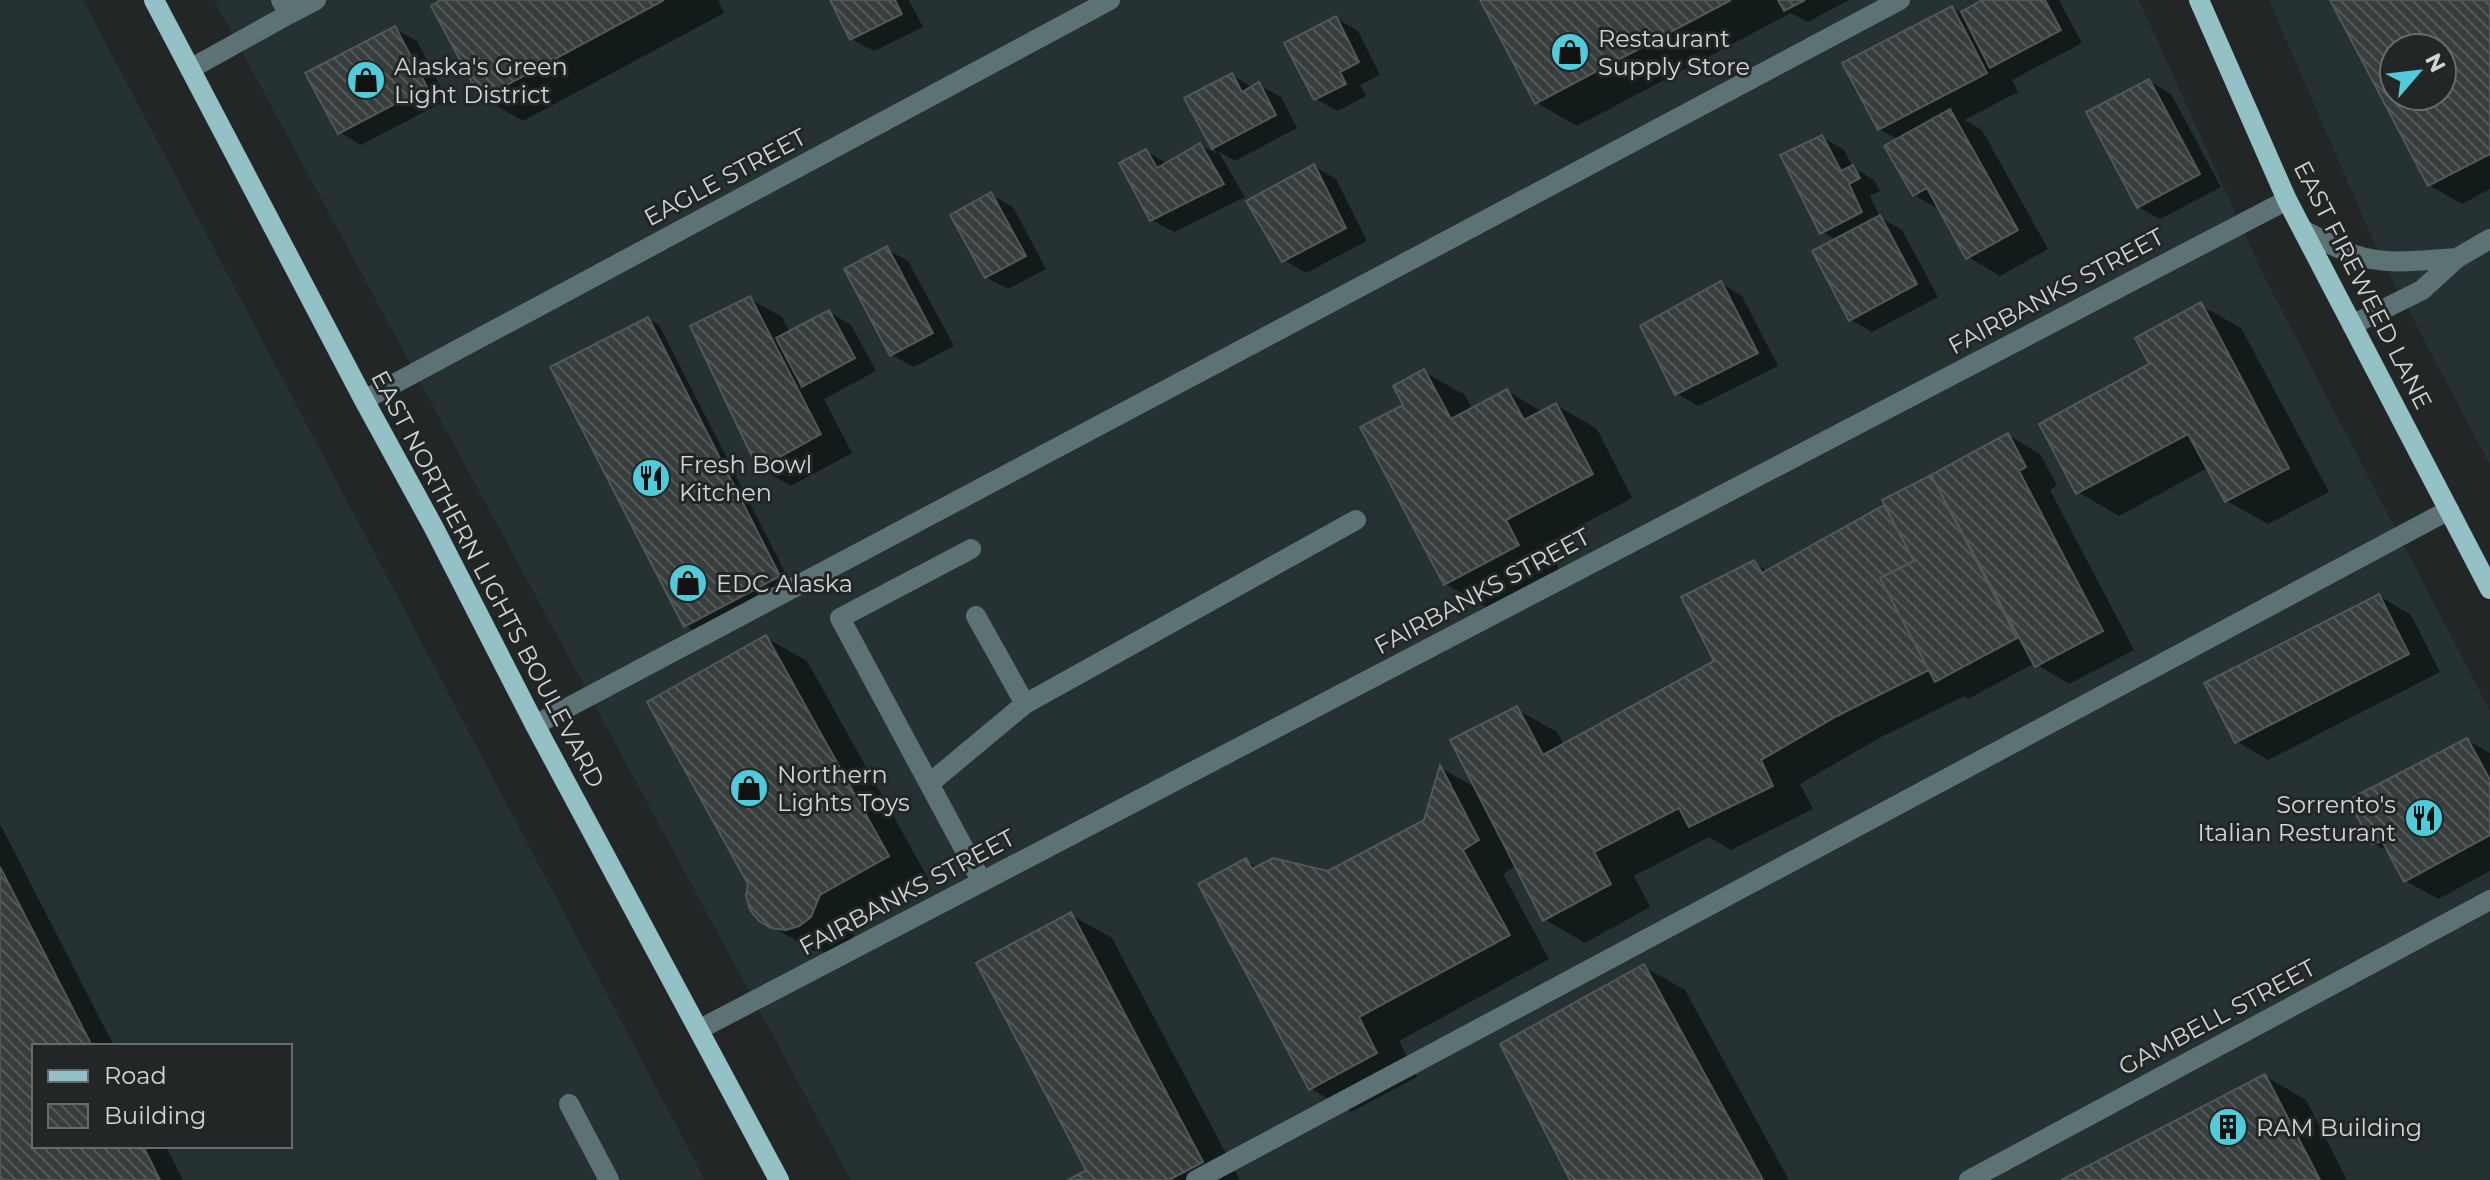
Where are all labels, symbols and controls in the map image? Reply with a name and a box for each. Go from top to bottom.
place label: Restaurant Supply Store [1598,24,1750,81]
shop icon: Restaurant Supply Store [1549,31,1591,73]
north arrow [2378,32,2458,112]
text: N [2419,49,2451,77]
place label: Alaska's Green Light District [394,52,568,109]
shop icon: Alaska's Green Light District [345,59,387,101]
street label: EAGLE STREET [639,122,811,232]
street label: EAST FIREWEED LANE [2288,156,2438,414]
street label: FAIRBANKS STREET [1943,222,2169,360]
street label: EAST NORTHERN LIGHTS BOULEVARD [365,365,611,793]
place label: Fresh Bowl Kitchen [679,450,812,507]
restaurant icon: Fresh Bowl Kitchen [630,457,672,499]
street label: FAIRBANKS STREET [1369,522,1595,660]
shop icon: EDC Alaska [667,562,709,604]
place label: EDC Alaska [716,569,853,598]
place label: Northern Lights Toys [777,760,910,817]
shop icon: Northern Lights Toys [728,767,770,809]
place label: Sorrento's Italian Resturant [2198,790,2396,847]
restaurant icon: Sorrento's Italian Resturant [2403,797,2445,839]
street label: FAIRBANKS STREET [794,823,1020,961]
street label: GAMBELL STREET [2114,953,2321,1081]
legend [32,1044,292,1148]
text: Road [104,1061,167,1090]
text: Building [104,1101,207,1130]
building icon: RAM Building [2207,1106,2249,1148]
place label: RAM Building [2256,1113,2422,1142]

